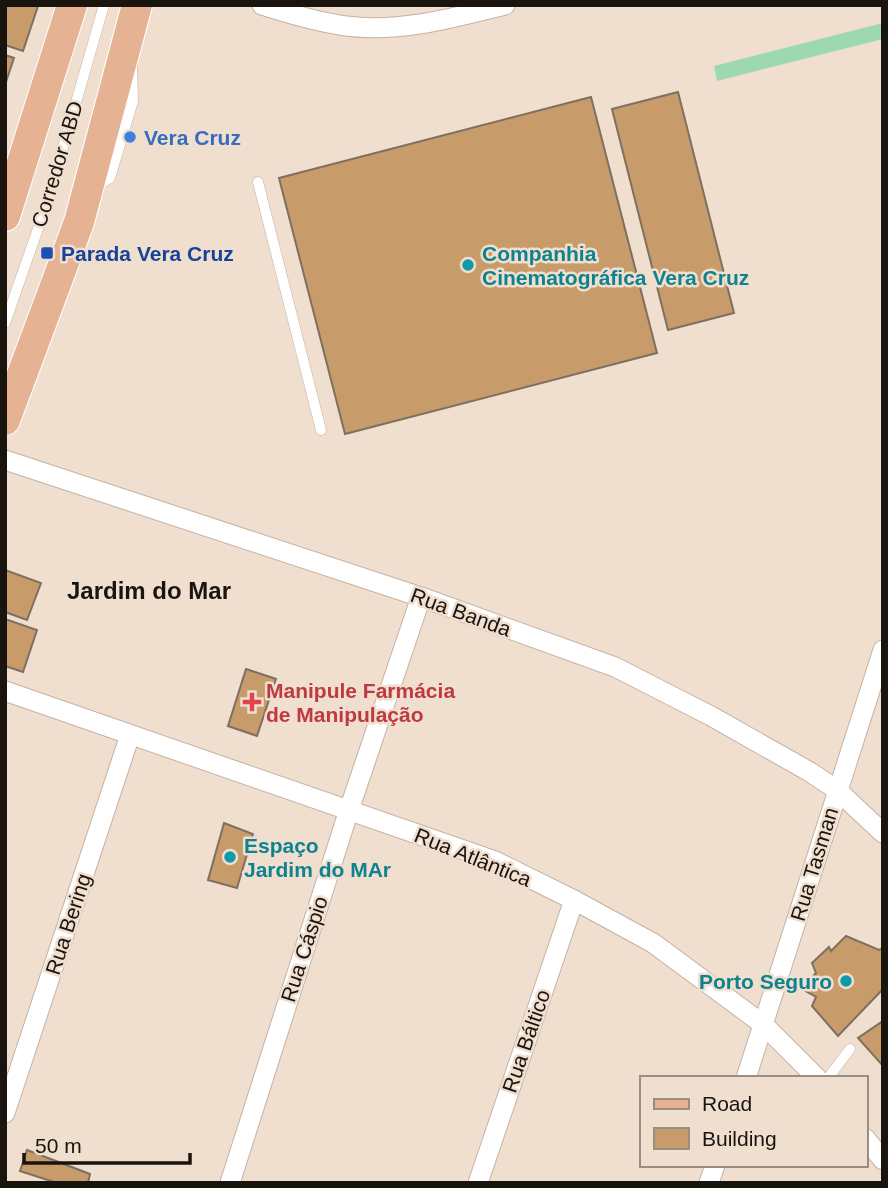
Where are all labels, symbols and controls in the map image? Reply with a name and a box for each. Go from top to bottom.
street label: Corredor ABD [27,98,87,230]
place label: Vera Cruz [144,126,241,149]
marker: Vera Cruz [122,129,138,145]
place label: Parada Vera Cruz [61,242,234,265]
place label: Companhia Cinematográfica Vera Cruz [482,242,749,289]
marker: Parada Vera Cruz [39,245,55,261]
marker: Companhia Cinematográfica Vera Cruz [460,257,476,273]
district label: Jardim do Mar [67,577,231,604]
street label: Rua Banda [408,583,515,641]
place label: Manipule Farmácia de Manipulação [266,679,455,726]
marker: Manipule Farmácia de Manipulação [244,694,260,710]
street label: Rua Tasman [786,804,842,924]
street label: Rua Atlântica [411,823,535,891]
place label: Espaço Jardim do MAr [244,834,391,881]
marker: Espaço Jardim do MAr [222,849,238,865]
street label: Rua Bering [41,870,95,978]
street label: Rua Cáspio [276,893,332,1005]
place label: Porto Seguro [699,970,832,993]
marker: Porto Seguro [838,973,854,989]
street label: Rua Báltico [498,986,554,1096]
legend [640,1076,867,1167]
text: Road [702,1092,752,1115]
scale bar [24,1122,191,1166]
text: Building [702,1127,777,1150]
text: 50 m [35,1134,82,1157]

